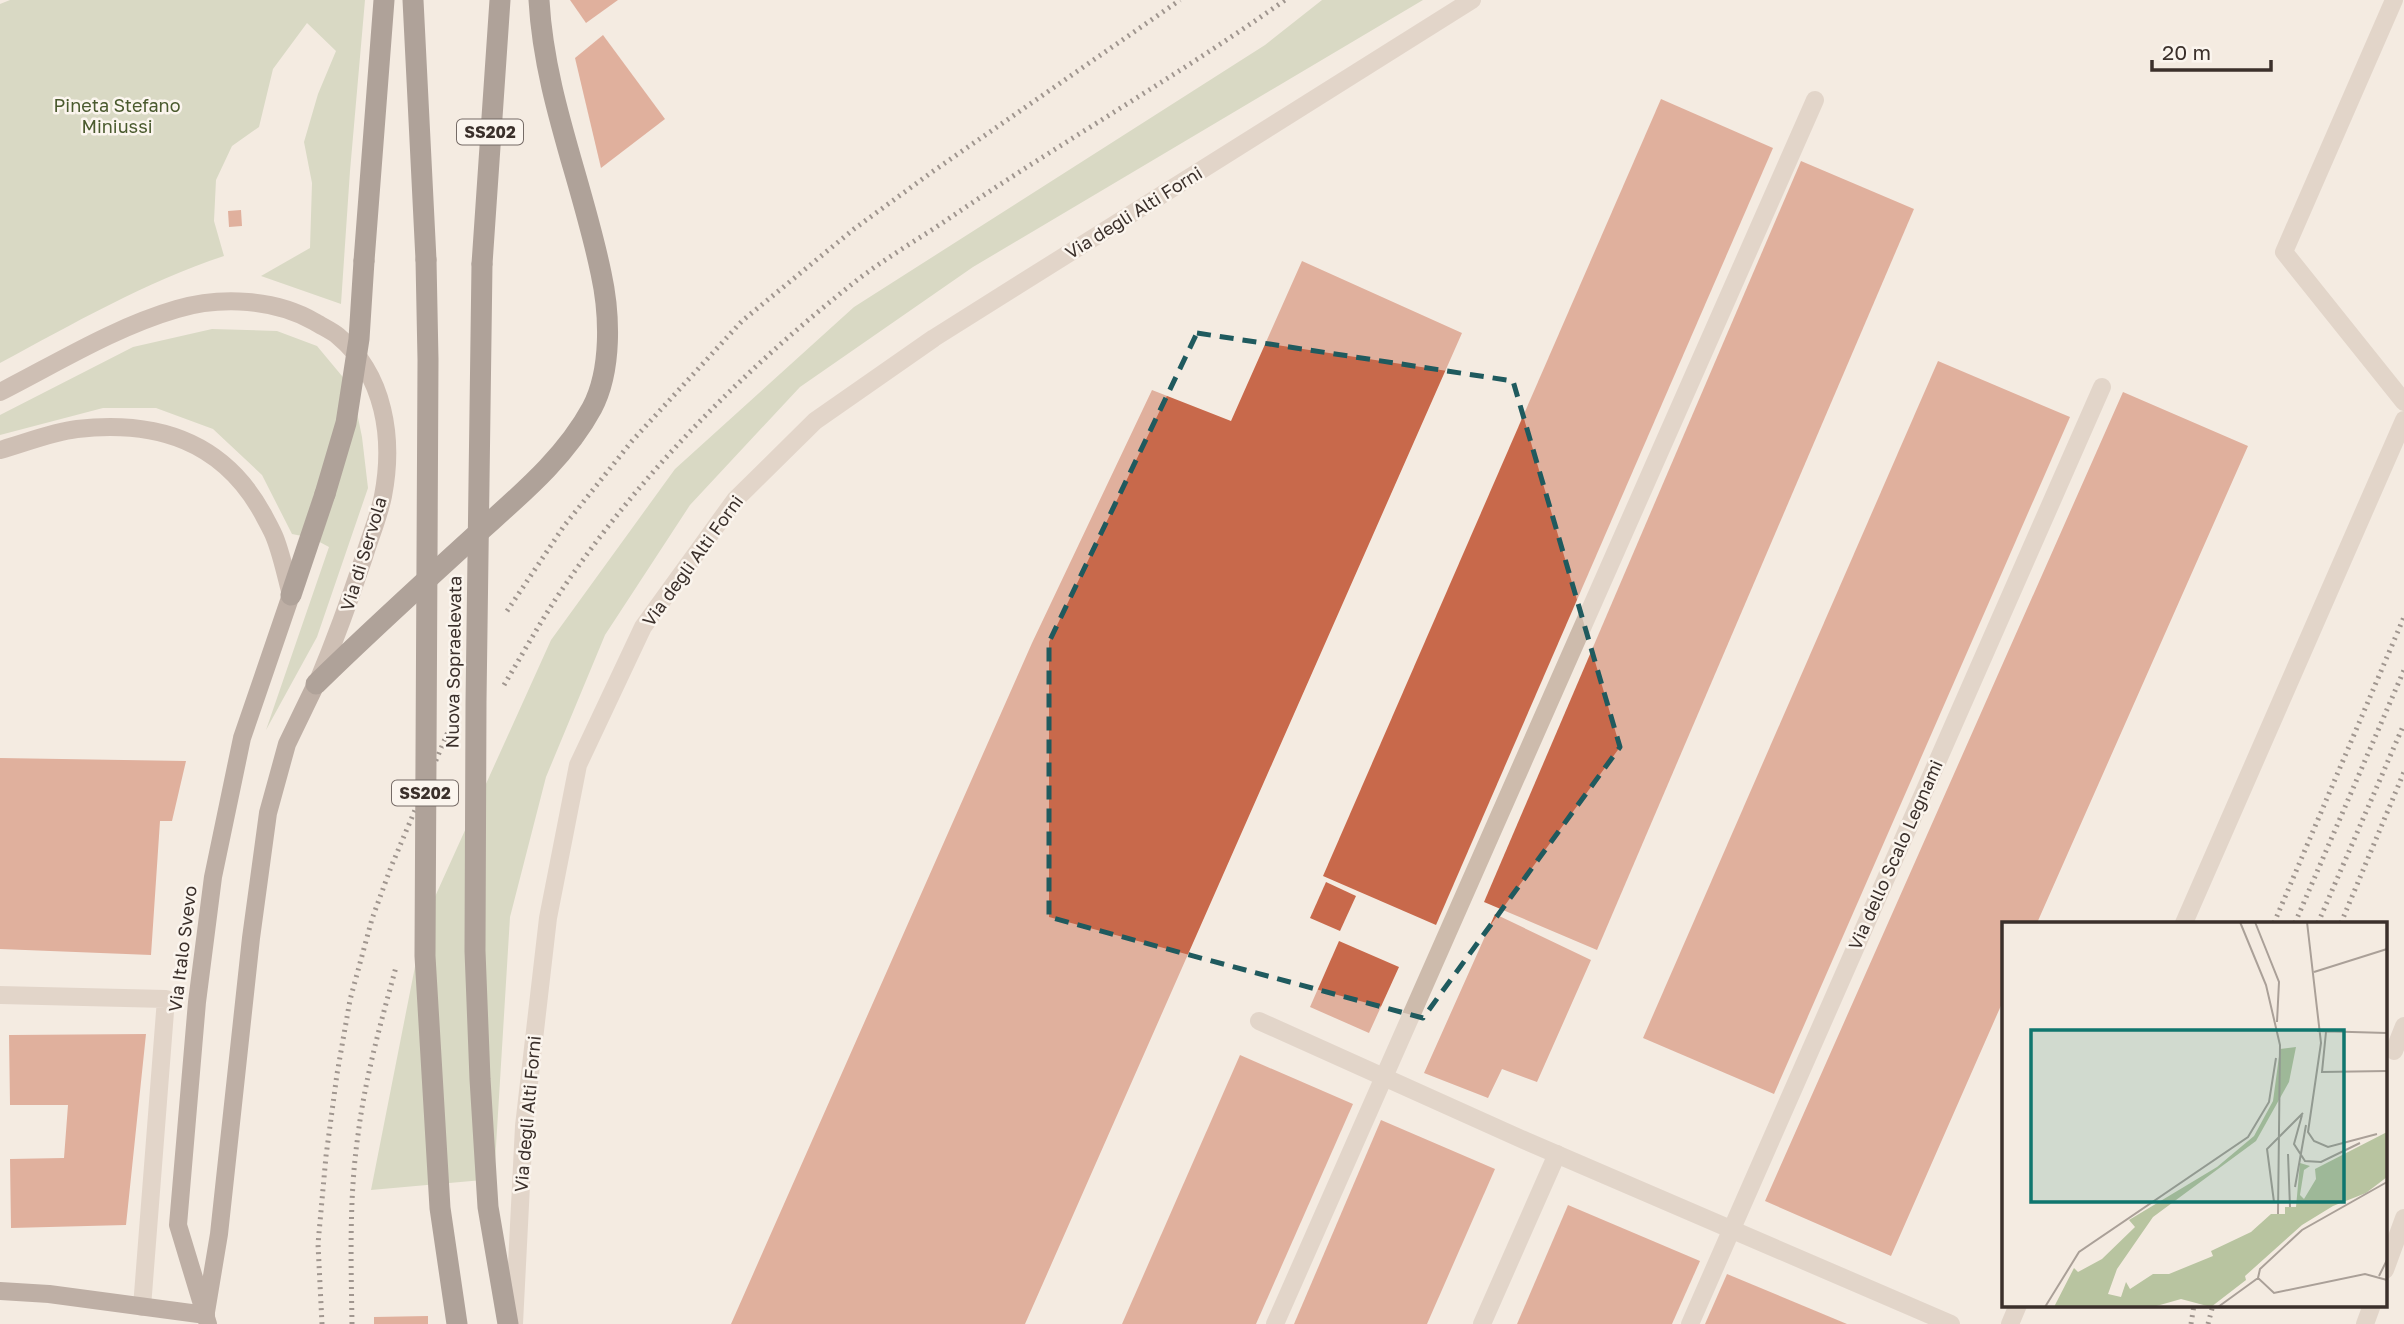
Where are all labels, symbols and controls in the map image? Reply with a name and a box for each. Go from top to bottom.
scale bar [2152,28,2271,72]
text: 20 m [2162,39,2211,65]
park label: Pineta Stefano Miniussi [54,94,180,137]
road number: SS202 [457,120,523,144]
street label: Via degli Alti Forni [1061,161,1206,263]
street label: Via degli Alti Forni [637,490,747,630]
street label: Via di Servola [335,494,391,613]
street label: Nuova Sopraelevata [440,575,466,748]
street label: Via dello Scalo Legnami [1843,756,1947,953]
road number: SS202 [392,780,458,806]
street label: Via Italo Svevo [163,884,201,1013]
inset map [2002,922,2386,1306]
street label: Via degli Alti Forni [509,1035,545,1193]

